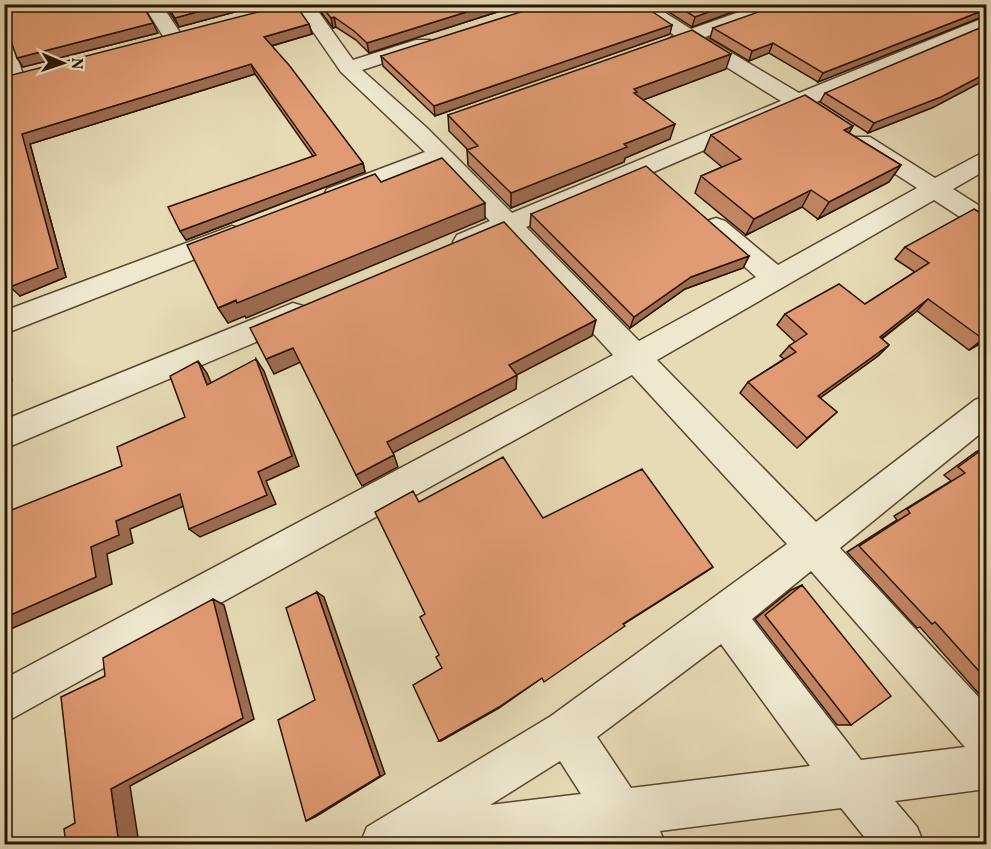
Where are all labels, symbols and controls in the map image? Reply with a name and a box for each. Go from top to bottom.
north arrow [33,33,93,93]
text: N [65,57,87,70]

